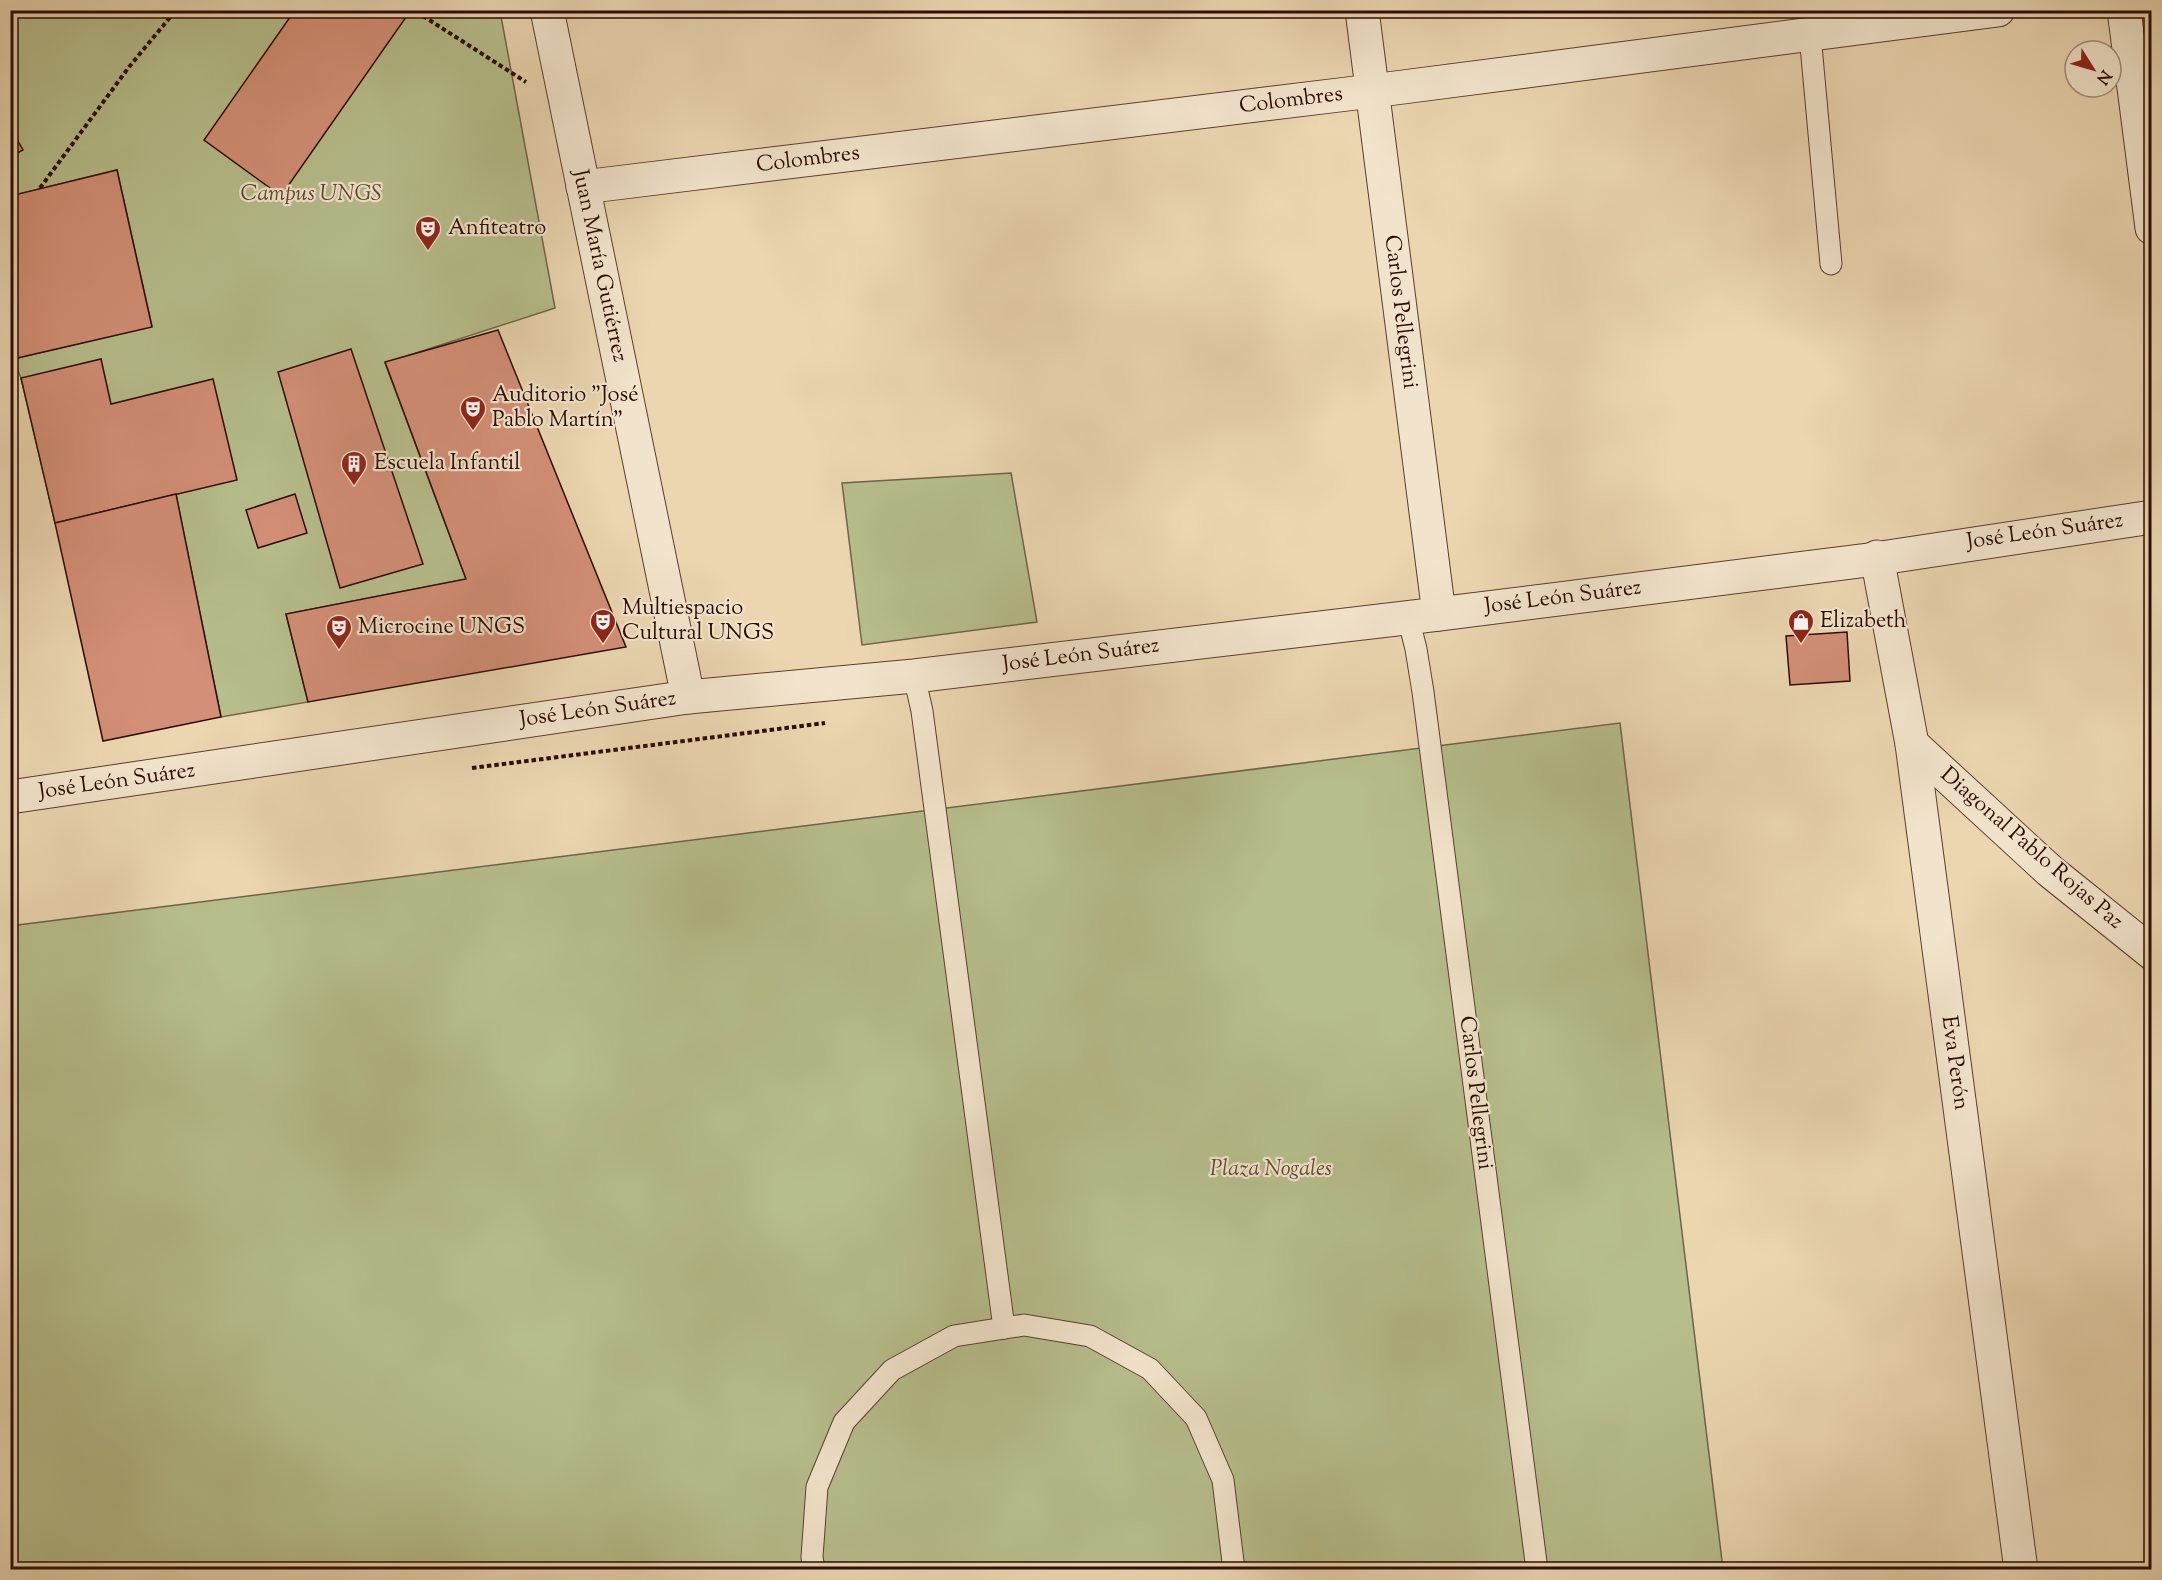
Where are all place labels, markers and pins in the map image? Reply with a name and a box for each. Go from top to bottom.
place label: Anfiteatro [448,213,546,245]
theatre icon: Anfiteatro [413,214,443,252]
place label: Auditorio "José Pablo Martín" [492,380,638,437]
theatre icon: Auditorio "José Pablo Martín" [458,394,488,432]
place label: Escuela Infantil [374,448,520,480]
building icon: Escuela Infantil [339,449,369,487]
place label: Multiespacio Cultural UNGS [622,593,774,650]
place label: Elizabeth [1820,606,1907,638]
theatre icon: Multiespacio Cultural UNGS [588,607,618,645]
shop icon: Elizabeth [1786,607,1816,645]
place label: Microcine UNGS [358,612,525,644]
theatre icon: Microcine UNGS [324,613,354,651]

